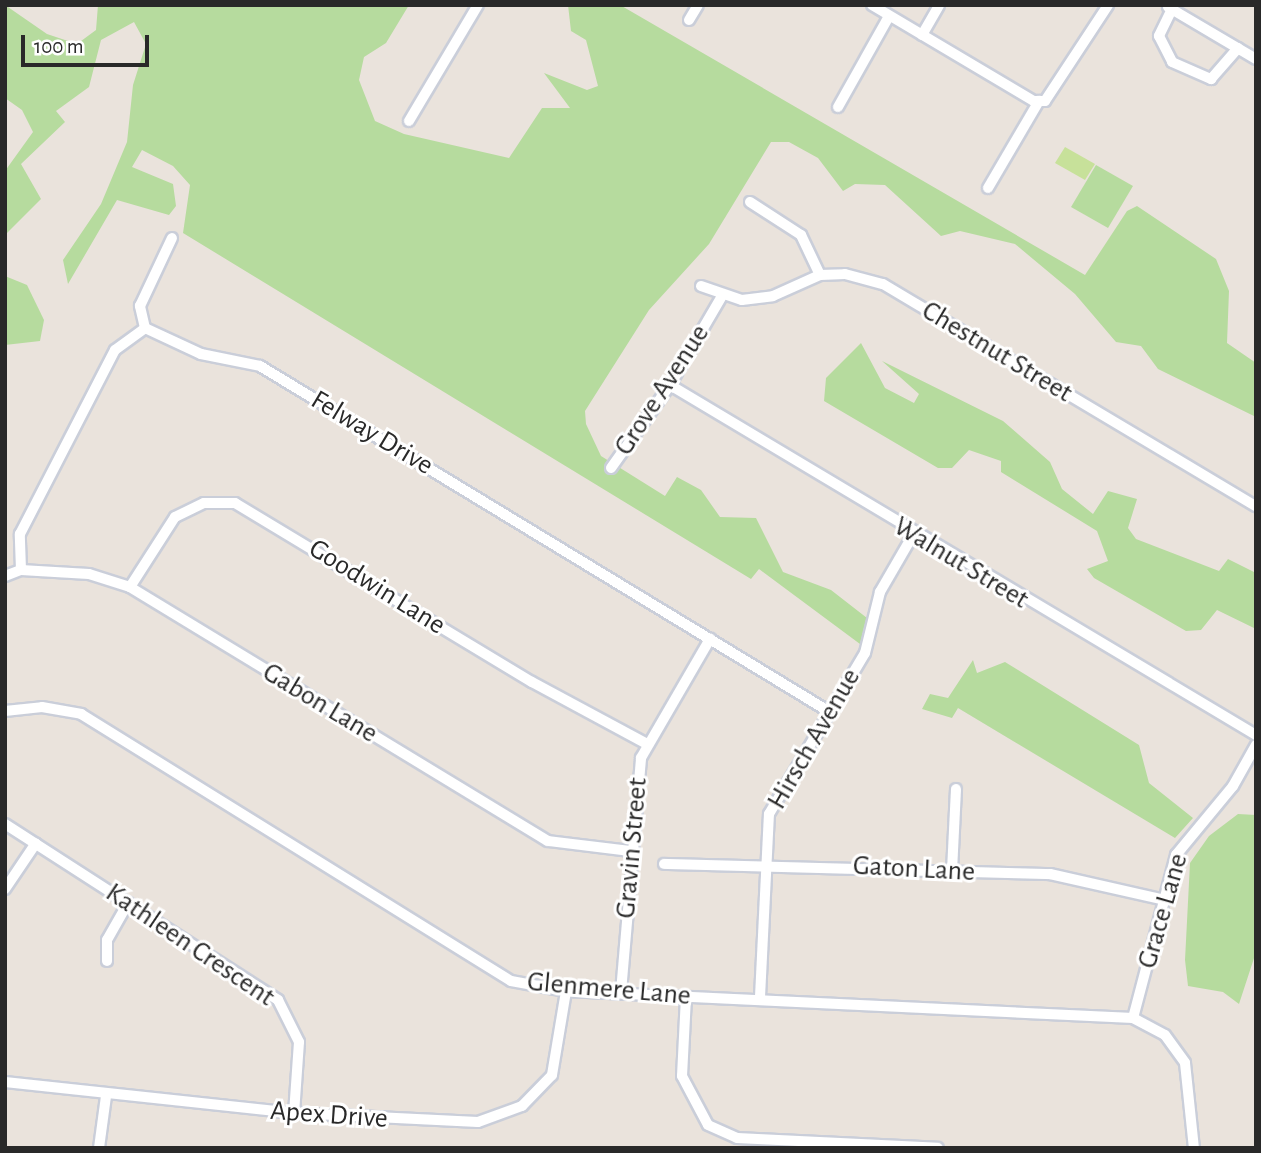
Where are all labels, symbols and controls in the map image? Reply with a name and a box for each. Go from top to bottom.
scale bar [24,21,152,65]
text: 100 m [34,36,84,57]
street label: Chestnut Street [916,294,1078,410]
street label: Grove Avenue [607,318,717,462]
street label: Felway Drive [305,383,439,483]
street label: Walnut Street [887,510,1035,616]
street label: Goodwin Lane [303,532,451,642]
street label: Gabon Lane [256,656,384,750]
street label: Hirsch Avenue [760,663,868,815]
street label: Gravin Street [609,776,655,920]
street label: Gaton Lane [852,849,976,889]
street label: Grace Lane [1131,850,1195,972]
street label: Kathleen Crescent [99,876,281,1014]
street label: Glenmere Lane [526,965,692,1013]
street label: Apex Drive [269,1094,389,1136]

